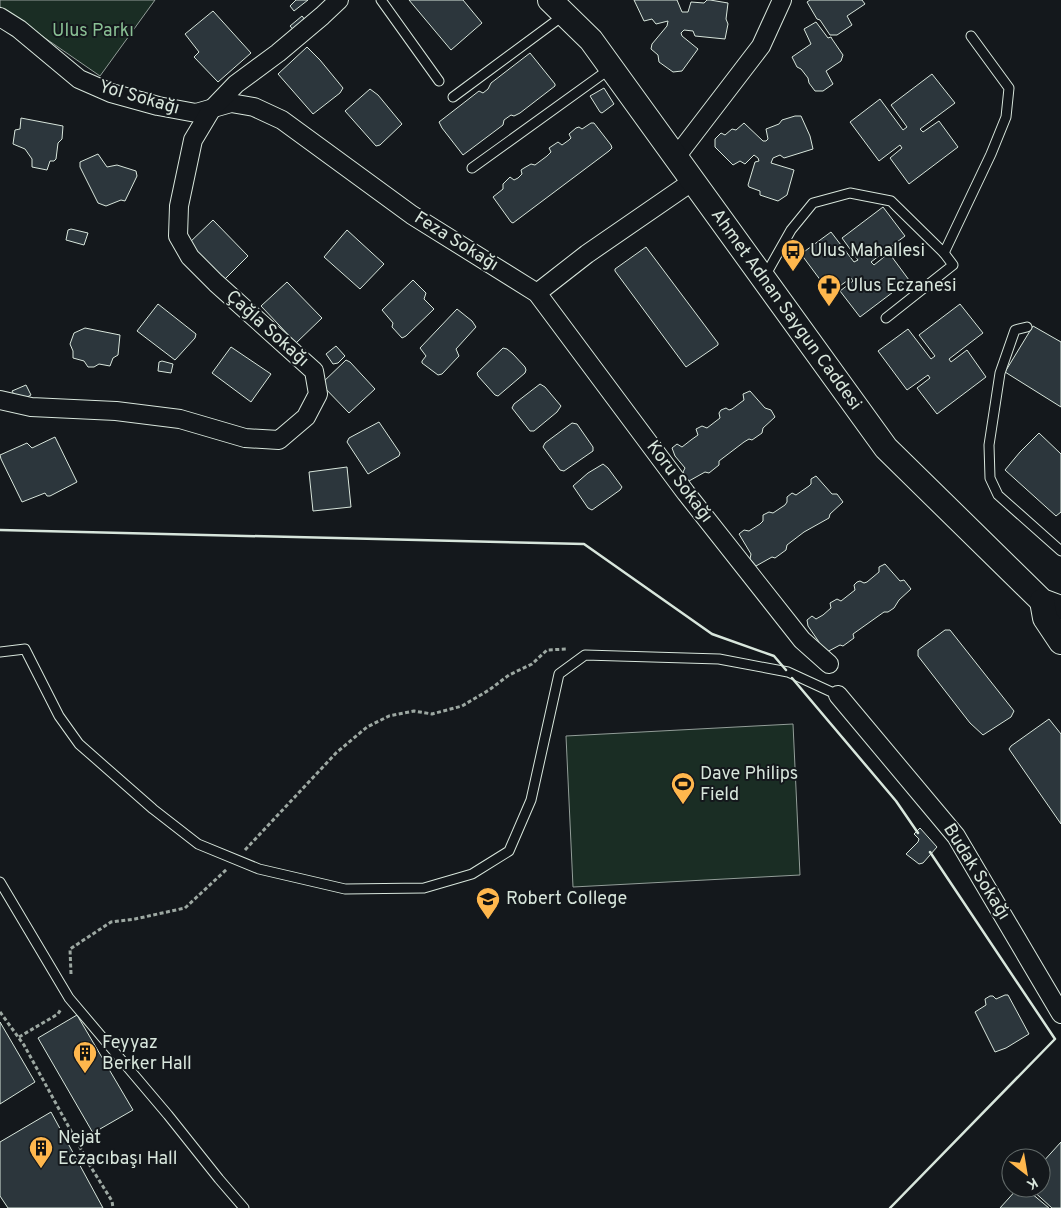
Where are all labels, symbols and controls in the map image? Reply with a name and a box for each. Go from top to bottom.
park label: Ulus Parkı [52,20,134,43]
street label: Yol Sokağı [96,76,182,120]
street label: Ahmet Adnan Saygun Caddesi [705,204,866,415]
street label: Feza Sokağı [410,207,502,277]
bus stop icon: Ulus Mahallesi [780,238,806,272]
place label: Ulus Mahallesi [810,240,925,263]
pharmacy icon: Ulus Eczanesi [816,273,842,307]
place label: Ulus Eczanesi [846,275,957,298]
street label: Çağla Sokağı [221,286,313,372]
street label: Koru Sokağı [641,436,717,528]
place label: Dave Philips Field [700,763,798,807]
sports icon: Dave Philips Field [670,771,696,805]
street label: Budak Sokağı [937,820,1015,924]
school or university icon: Robert College [475,886,501,920]
place label: Robert College [506,888,627,911]
place label: Feyyaz Berker Hall [102,1032,192,1076]
building icon: Feyyaz Berker Hall [72,1040,98,1074]
place label: Nejat Eczacıbaşı Hall [58,1127,177,1171]
building icon: Nejat Eczacıbaşı Hall [28,1135,54,1169]
north arrow [1001,1148,1051,1198]
text: K [1023,1173,1041,1193]

